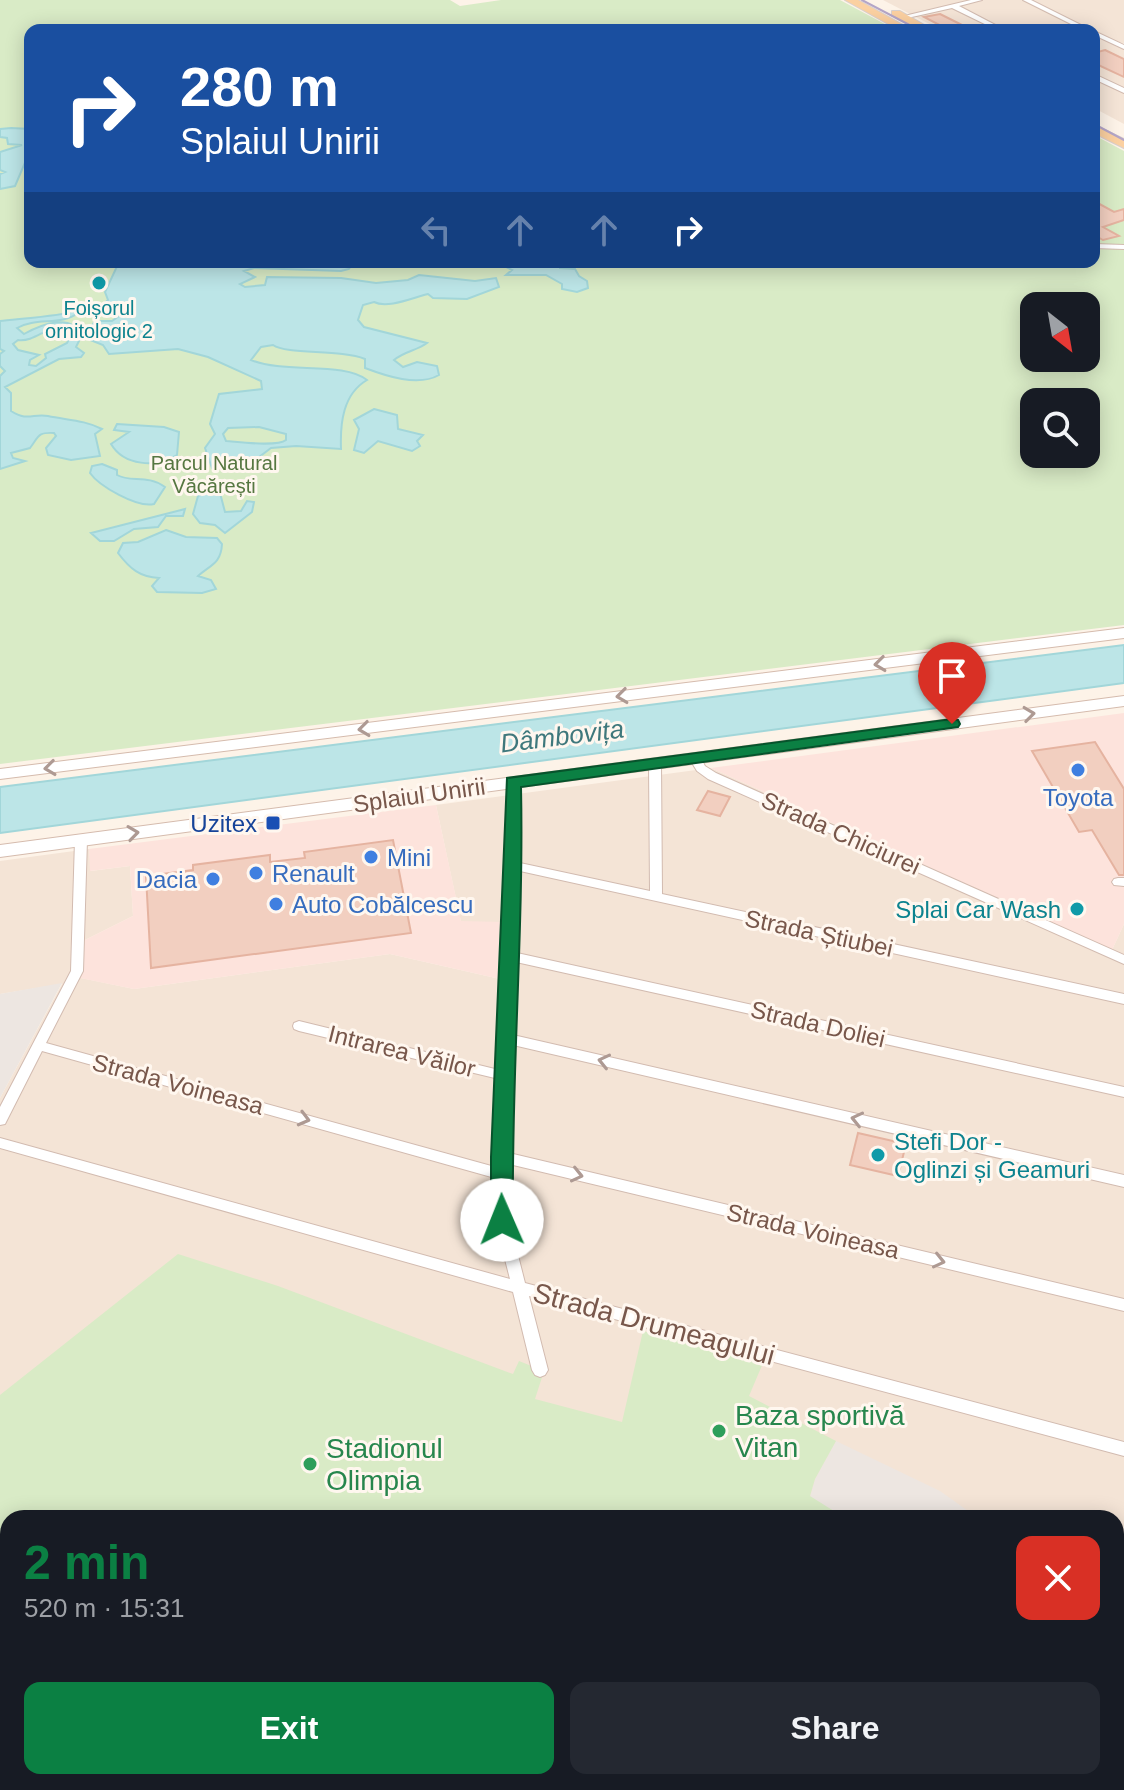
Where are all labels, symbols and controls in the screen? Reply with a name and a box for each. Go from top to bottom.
text: 280 m [180,55,339,118]
icon: right [48,56,152,160]
text: Splaiul Unirii [180,121,380,162]
icon: left [414,208,458,252]
icon: ahead [498,208,542,252]
icon: ahead [582,208,626,252]
icon: right [666,208,710,252]
marker: Foișorul ornitologic 2 [90,274,108,292]
north arrow [1020,292,1100,372]
map controls [1020,292,1100,468]
place label: Foișorul ornitologic 2 [45,297,153,342]
button: search [1020,388,1100,468]
park label: Parcul Natural Văcărești [151,452,277,497]
pin [918,642,986,724]
icon: arrive [930,654,974,698]
one-way arrow [873,655,887,672]
one-way arrow [615,688,628,705]
one-way arrow [1022,706,1036,723]
water label: Dâmbovița [498,714,626,758]
one-way arrow [357,720,370,737]
one-way arrow [44,759,57,776]
marker: Toyota [1069,761,1087,779]
street label: Splaiul Unirii [351,772,487,818]
place label: Toyota [1043,784,1114,811]
street label: Strada Chiciurei [758,786,924,880]
place label: Uzitex [190,810,257,837]
marker: Uzitex [264,814,282,832]
one-way arrow [126,825,140,842]
place label: Mini [387,844,431,871]
marker: Mini [362,848,380,866]
place label: Renault [272,860,355,887]
marker: Renault [247,864,265,882]
place label: Dacia [136,866,198,893]
marker: Dacia [204,870,222,888]
place label: Auto Cobălcescu [292,891,473,918]
marker: Auto Cobălcescu [267,895,285,913]
place label: Splai Car Wash [895,896,1061,923]
marker: Splai Car Wash [1068,900,1086,918]
street label: Strada Știubei [742,904,896,962]
street label: Strada Doliei [748,995,888,1053]
street label: Intrarea Văilor [326,1020,478,1082]
street label: Strada Voineasa [89,1048,267,1120]
one-way arrow [597,1053,611,1070]
one-way arrow [297,1110,311,1126]
one-way arrow [851,1112,864,1129]
place label: Stefi Dor - Oglinzi și Geamuri [894,1128,1090,1183]
marker: Stefi Dor - Oglinzi și Geamuri [869,1146,887,1164]
one-way arrow [570,1166,584,1183]
position arrow [460,1178,544,1262]
street label: Strada Voineasa [724,1198,902,1264]
one-way arrow [932,1252,946,1269]
street label: Strada Drumeagului [530,1277,778,1371]
place label: Baza sportivă Vitan [735,1400,905,1463]
marker: Baza sportivă Vitan [710,1422,728,1440]
place label: Stadionul Olimpia [326,1433,443,1496]
marker: Stadionul Olimpia [301,1455,319,1473]
text: 2 min [24,1536,149,1589]
button: close [1016,1536,1100,1620]
text: 520 m · 15:31 [24,1593,184,1623]
button: Exit [24,1682,554,1774]
button: Share [570,1682,1100,1774]

